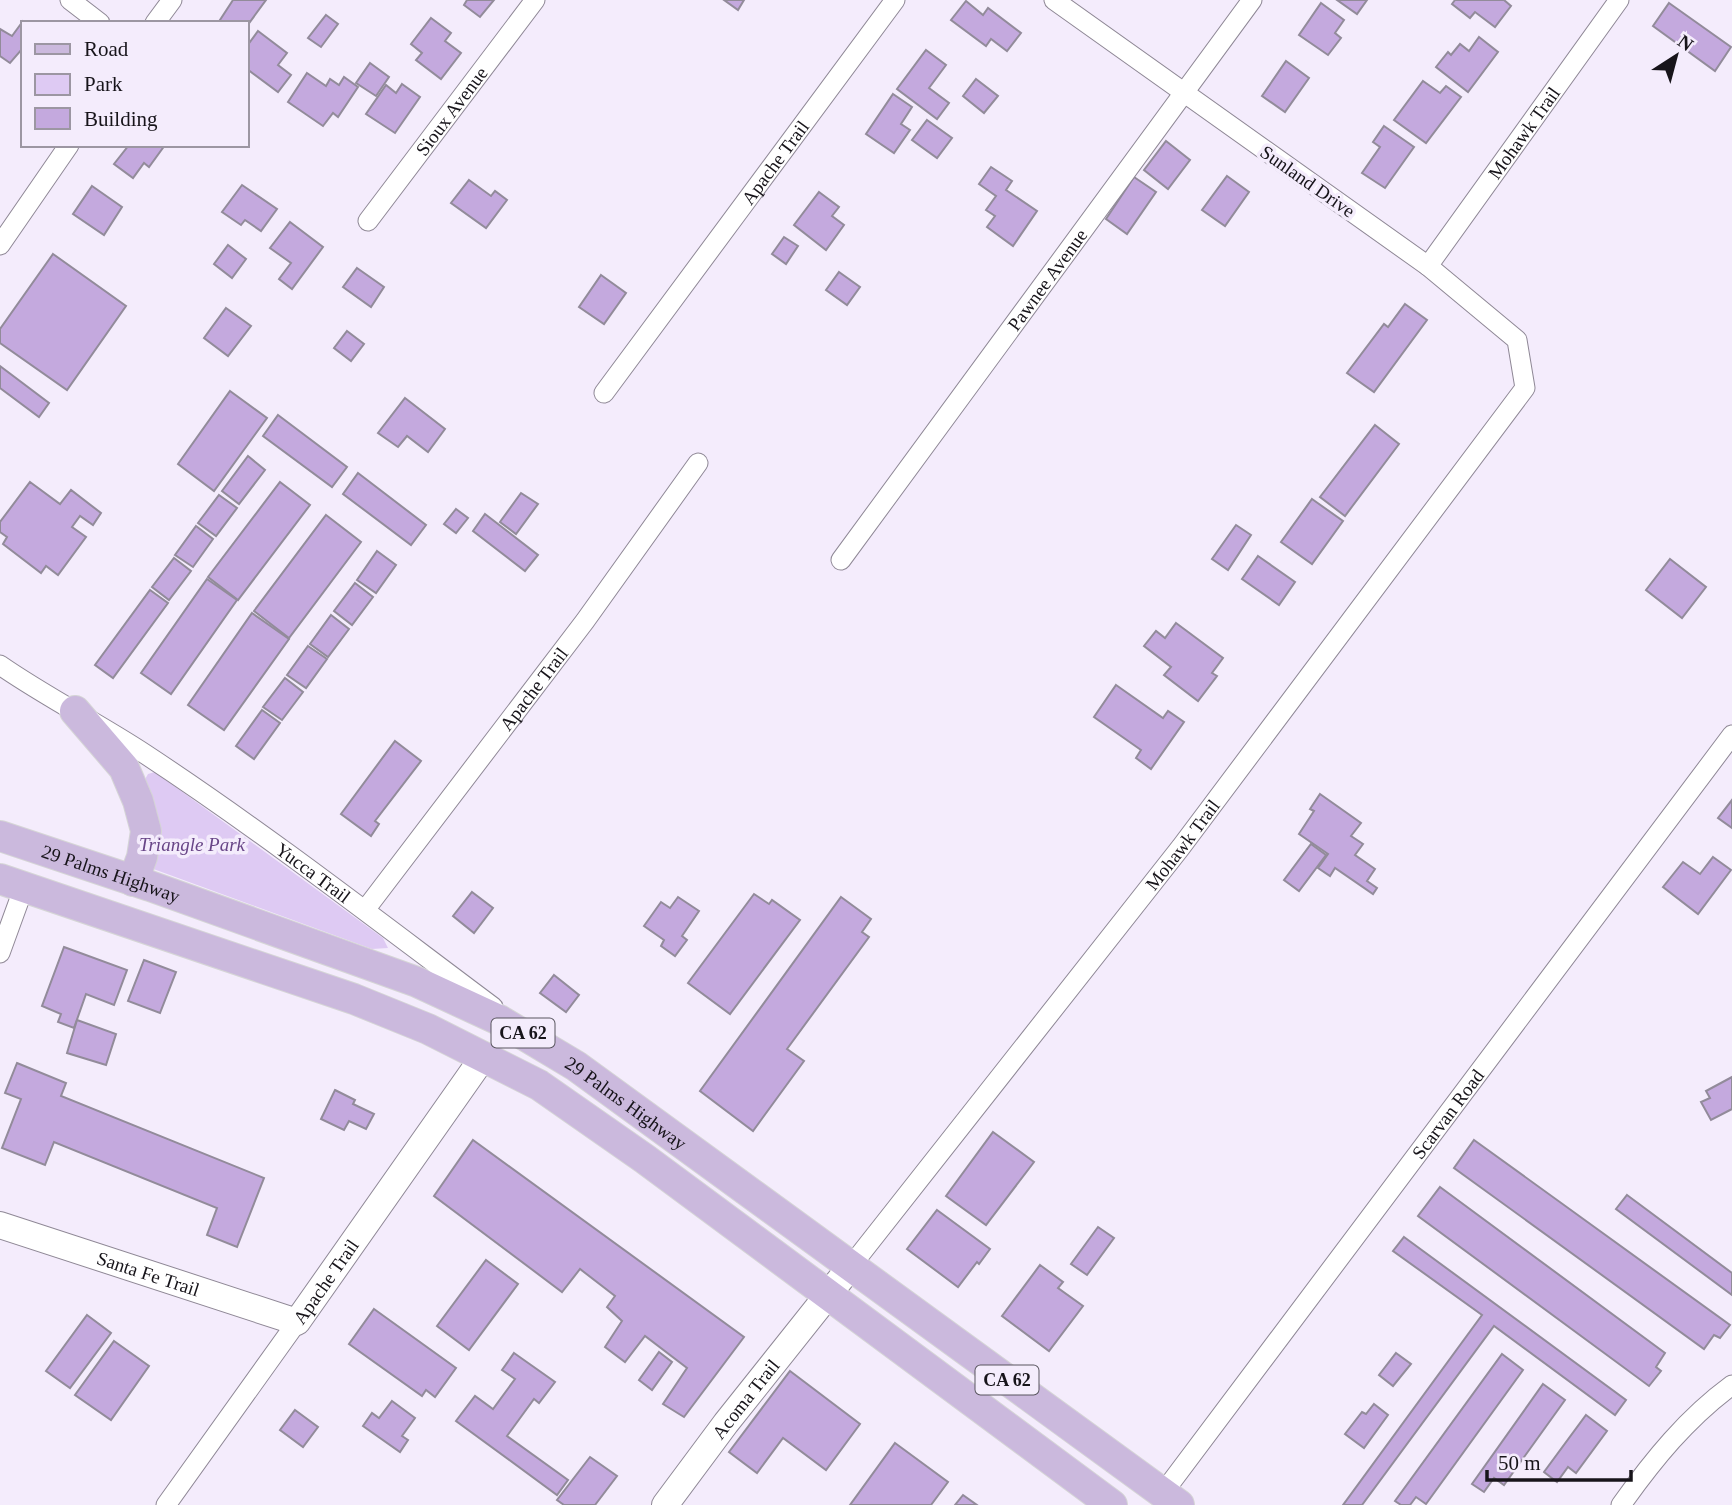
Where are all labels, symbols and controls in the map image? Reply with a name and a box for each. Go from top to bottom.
legend [21,21,248,147]
north arrow [1641,21,1711,91]
text: N [1674,30,1698,55]
text: Road [84,37,129,61]
street label: Sioux Avenue [411,63,492,160]
text: Park [84,72,123,96]
street label: Mohawk Trail [1484,83,1564,183]
text: Building [84,107,158,131]
street label: Apache Trail [737,117,813,209]
street label: Sunland Drive [1257,141,1359,222]
street label: Pawnee Avenue [1003,225,1091,335]
street label: Apache Trail [496,643,572,735]
street label: Mohawk Trail [1141,796,1224,894]
park label: Triangle Park [139,834,246,855]
street label: Yucca Trail [272,839,354,907]
street label: 29 Palms Highway [39,841,183,907]
road number: CA 62 [491,1018,554,1048]
street label: 29 Palms Highway [562,1052,691,1154]
street label: Scarvan Road [1408,1065,1489,1163]
street label: Apache Trail [289,1235,363,1328]
street label: Santa Fe Trail [94,1247,202,1300]
street label: Acoma Trail [708,1355,784,1443]
road number: CA 62 [976,1366,1038,1394]
scale bar [1487,1438,1630,1482]
text: 50 m [1498,1451,1541,1475]

